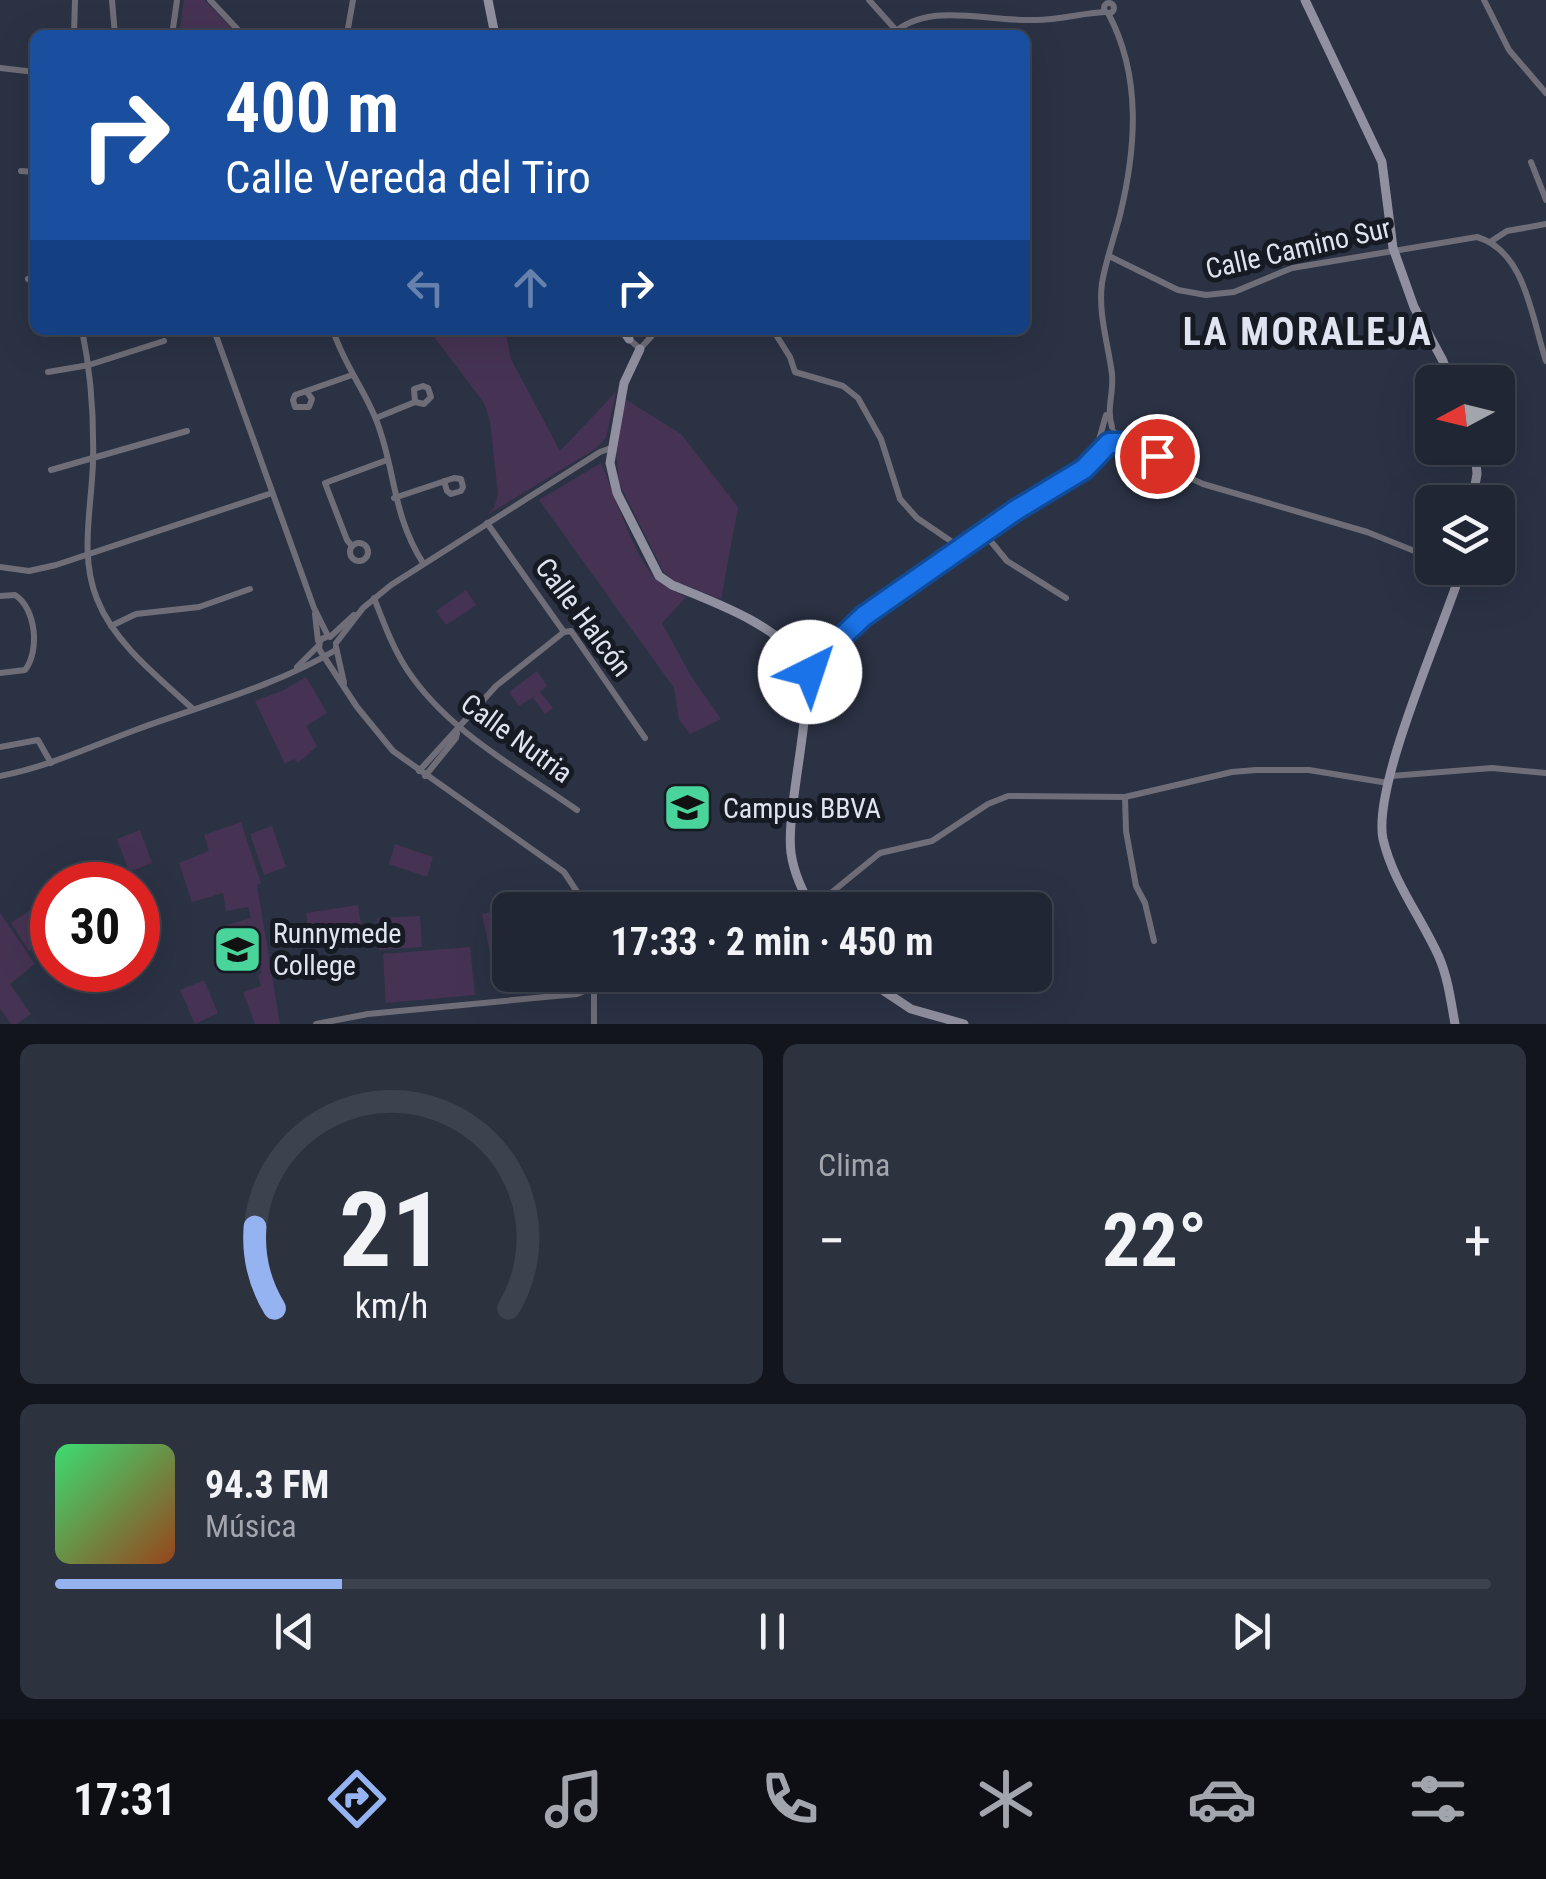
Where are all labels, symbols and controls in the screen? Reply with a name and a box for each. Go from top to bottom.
text: 400 m [225,67,399,149]
icon: right [60,70,190,200]
text: Calle Vereda del Tiro [225,151,591,204]
street label: Calle Camino Sur [1202,211,1394,286]
icon: left [398,260,453,315]
icon: ahead [503,260,558,315]
icon: right [608,260,663,315]
district label: LA MORALEJA [1183,310,1433,354]
north arrow [1415,365,1515,465]
map controls [1415,365,1515,585]
pin [1115,414,1200,499]
icon: arrive [1130,429,1185,484]
button: layers [1415,485,1515,585]
street label: Calle Halcón [528,552,639,683]
position arrow [758,620,862,724]
street label: Calle Nutria [455,687,579,790]
school or university icon: Campus BBVA [662,782,714,834]
place label: Campus BBVA [723,792,881,825]
speed limit sign: 30 [30,862,160,992]
place label: Runnymede College [273,917,401,982]
text: 17:33 · 2 min · 450 m [611,920,933,964]
school or university icon: Runnymede College [212,923,264,975]
text: Clima [818,1146,890,1184]
text: 21 [339,1170,444,1291]
text: 22° [1102,1196,1207,1284]
text: − [818,1209,846,1273]
text: + [1464,1209,1491,1273]
text: km/h [355,1285,428,1327]
text: 94.3 FM [205,1463,329,1507]
text: Música [205,1507,297,1545]
icon: previous [267,1604,322,1659]
icon: pause [745,1604,800,1659]
icon: next [1224,1604,1279,1659]
icon: directions [322,1764,392,1834]
icon: music [539,1764,609,1834]
icon: phone [755,1764,825,1834]
icon: climate [971,1764,1041,1834]
icon: car [1187,1764,1257,1834]
icon: filters [1403,1764,1473,1834]
text: 17:31 [73,1773,176,1826]

